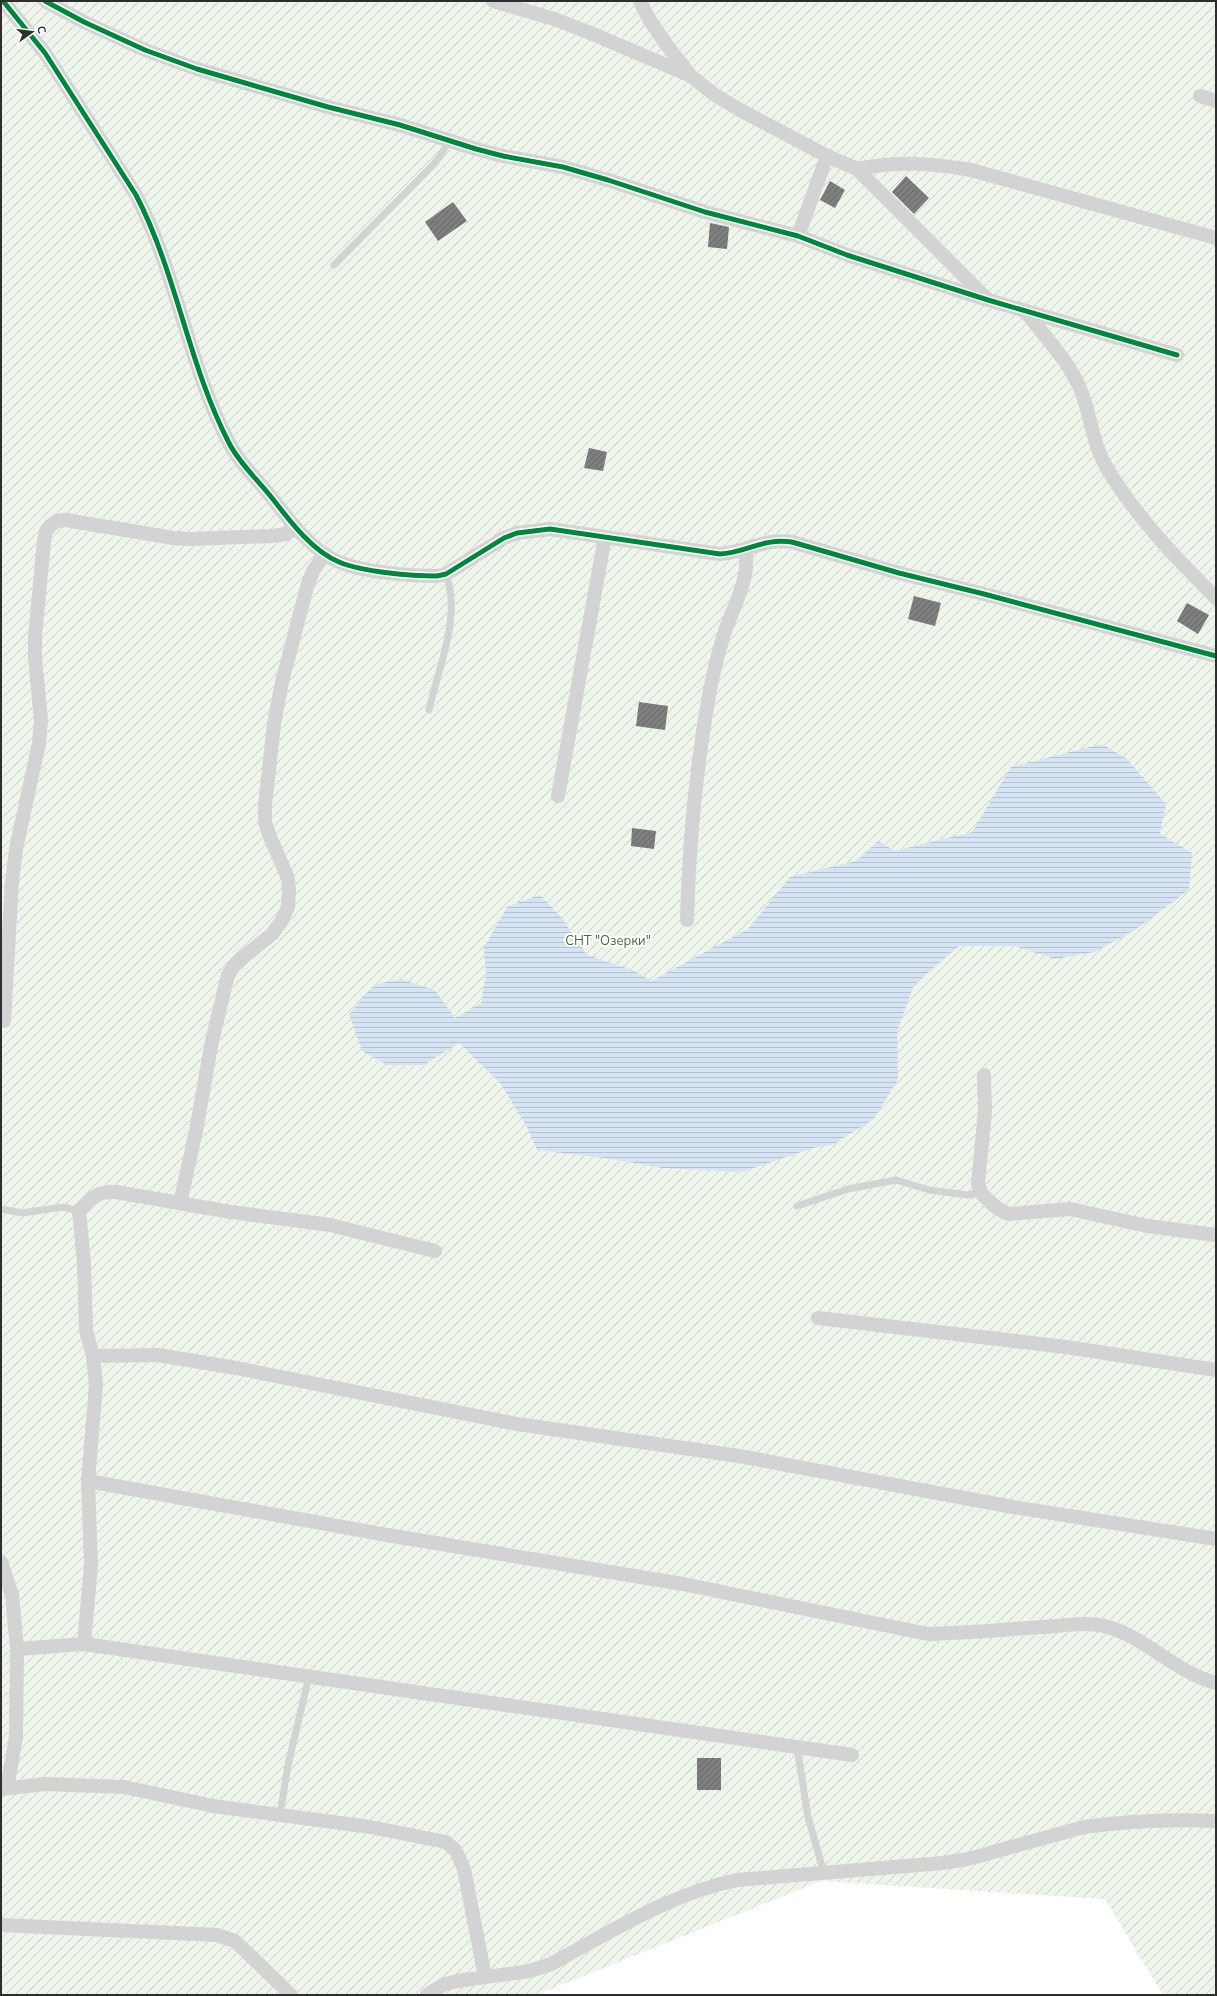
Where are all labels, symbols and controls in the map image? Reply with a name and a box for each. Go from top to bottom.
north arrow [12,12,52,52]
text: С [33,24,50,36]
park label: СНТ "Озерки" [565,932,651,950]

